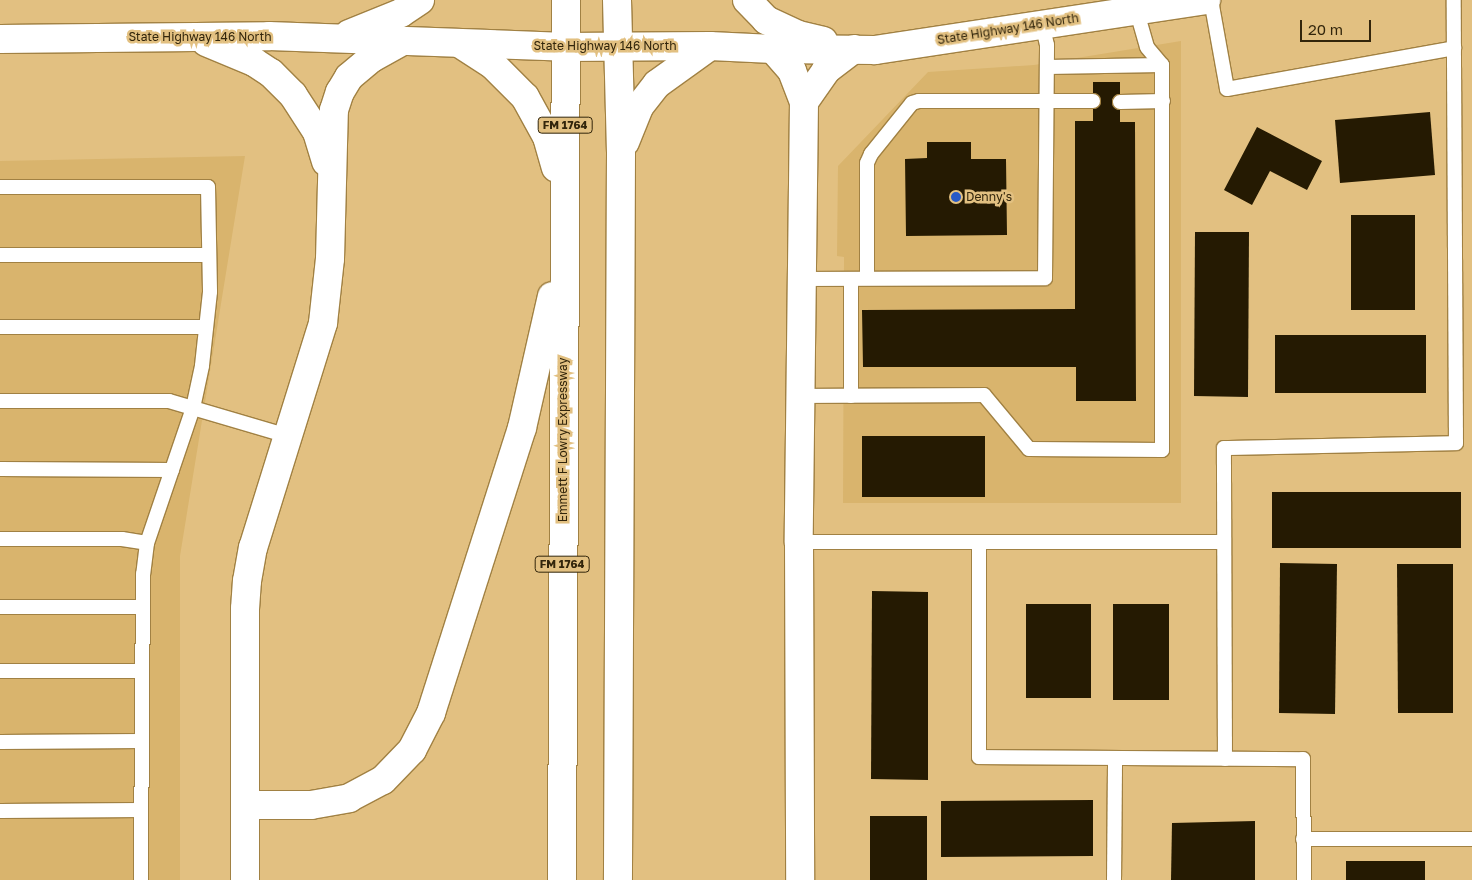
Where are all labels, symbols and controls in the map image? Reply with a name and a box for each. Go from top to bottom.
scale bar [1302,10,1373,42]
street label: State Highway 146 North [936,11,1080,47]
text: 20 m [1308,20,1343,38]
street label: State Highway 146 North [128,30,272,44]
street label: State Highway 146 North [533,39,677,53]
road number: FM 1764 [538,116,592,134]
place label: Denny's [966,190,1012,204]
marker: Denny's [950,191,962,203]
street label: Emmett F Lowry Expressway [556,358,570,522]
road number: FM 1764 [534,556,590,572]

